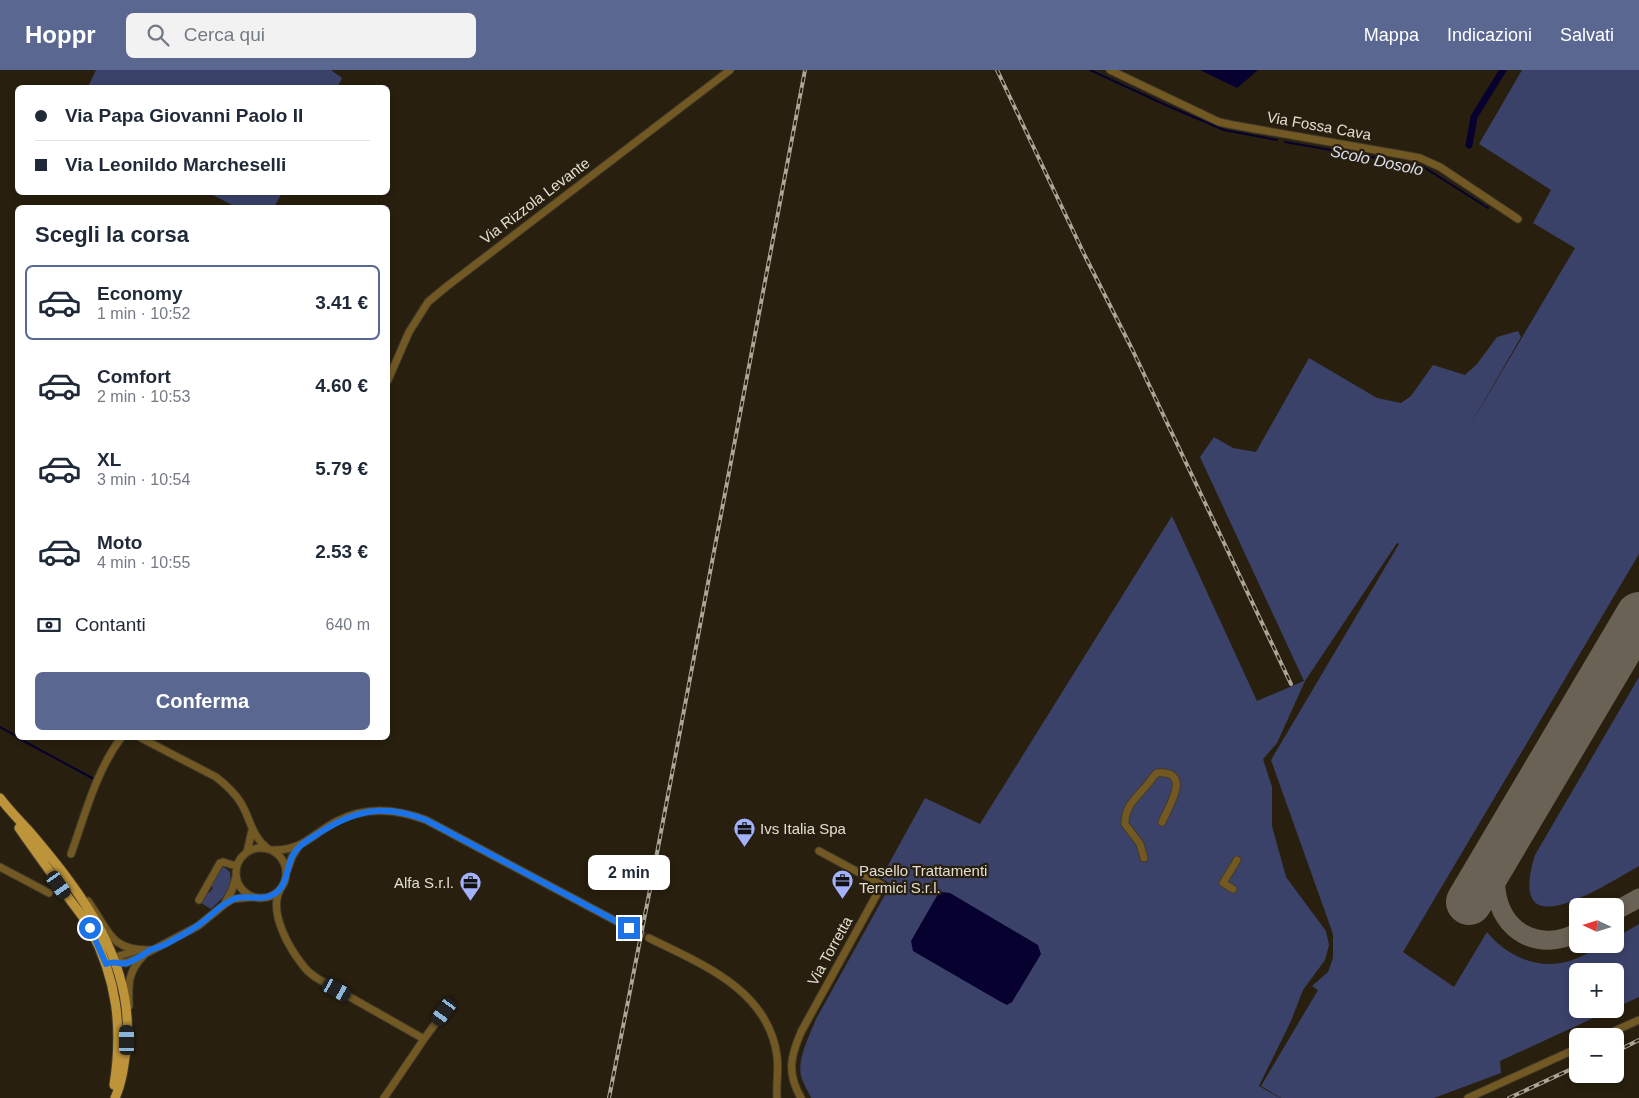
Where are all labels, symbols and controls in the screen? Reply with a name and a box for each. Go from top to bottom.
search box [126,13,476,58]
text: Hoppr [25,21,96,48]
icon: search [144,21,172,49]
text: Cerca qui [184,24,265,45]
text: Mappa [1364,25,1419,45]
text: Indicazioni [1447,25,1532,45]
text: Salvati [1560,25,1614,45]
text: Via Papa Giovanni Paolo II [65,105,303,126]
street label: Via Fossa Cava [1266,108,1373,143]
water label: Scolo Dosolo [1329,142,1425,179]
text: Via Leonildo Marcheselli [65,154,286,175]
street label: Via Rizzola Levante [477,154,593,247]
text: Scegli la corsa [35,222,189,247]
icon: car [37,280,82,325]
text: Economy [97,283,183,304]
text: 3.41 € [315,292,368,313]
text: 1 min · 10:52 [97,305,190,322]
icon: car [37,363,82,408]
text: Comfort [97,366,171,387]
text: 4.60 € [315,375,368,396]
text: 2 min · 10:53 [97,388,190,405]
icon: car [37,446,82,491]
text: XL [97,449,121,470]
text: 5.79 € [315,458,368,479]
text: 3 min · 10:54 [97,471,190,488]
icon: car [37,529,82,574]
text: Moto [97,532,142,553]
text: 2.53 € [315,541,368,562]
text: 4 min · 10:55 [97,554,190,571]
icon: cash [35,611,63,639]
text: Contanti [75,614,146,635]
text: 640 m [326,616,370,633]
button: Conferma [35,672,370,730]
office icon: Ivs Italia Spa [732,817,756,848]
place label: Ivs Italia Spa [760,820,847,837]
callout: 2 min [588,856,670,890]
place label: Pasello Trattamenti Termici S.r.l. [859,862,987,896]
text: 2 min [608,864,650,881]
car [44,868,73,902]
office icon: Pasello Trattamenti Termici S.r.l. [831,868,855,899]
office icon: Alfa S.r.l. [458,871,482,902]
place label: Alfa S.r.l. [394,874,454,891]
north arrow [1569,898,1624,952]
map controls [1569,898,1624,1083]
street label: Via Torretta [804,913,856,988]
route start [79,917,101,939]
route end [618,917,640,939]
button: + [1569,963,1624,1018]
car [320,976,353,1004]
car [429,995,458,1029]
car [119,1025,134,1055]
button: − [1569,1028,1624,1083]

